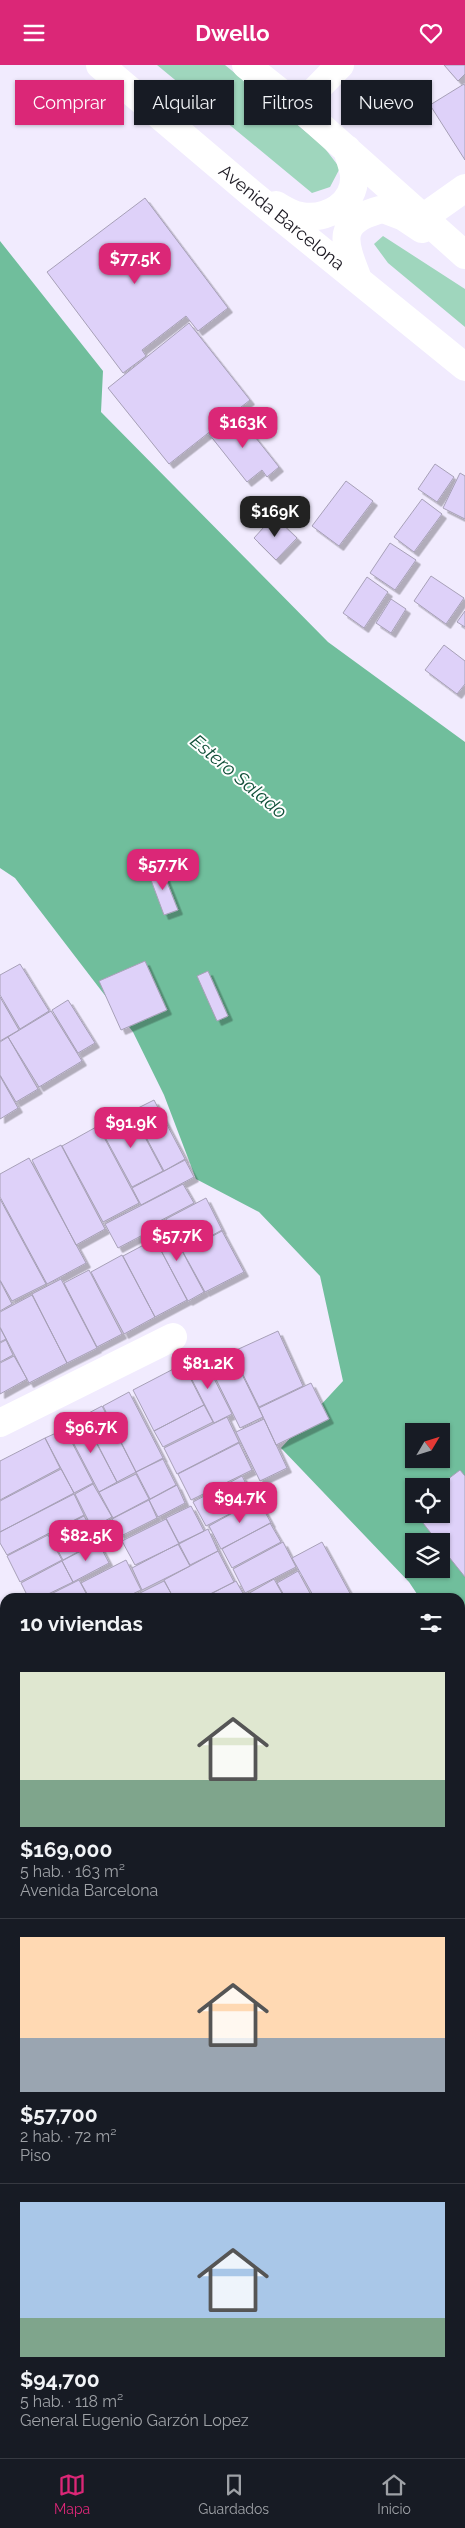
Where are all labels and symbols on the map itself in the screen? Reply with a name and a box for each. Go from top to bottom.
street label: Avenida Barcelona [215,160,349,274]
pin: $77.5K [94,243,176,285]
pin: $163K [208,407,278,449]
pin: $169K [240,495,310,538]
water label: Estero Salado [186,729,292,823]
pin: $57.7K [122,849,204,891]
pin: $91.9K [90,1107,172,1149]
pin: $57.7K [136,1219,218,1262]
pin: $81.2K [167,1347,249,1390]
pin: $96.7K [50,1411,132,1454]
north arrow [405,1423,450,1467]
pin: $94.7K [199,1481,281,1524]
pin: $82.5K [45,1519,127,1562]

